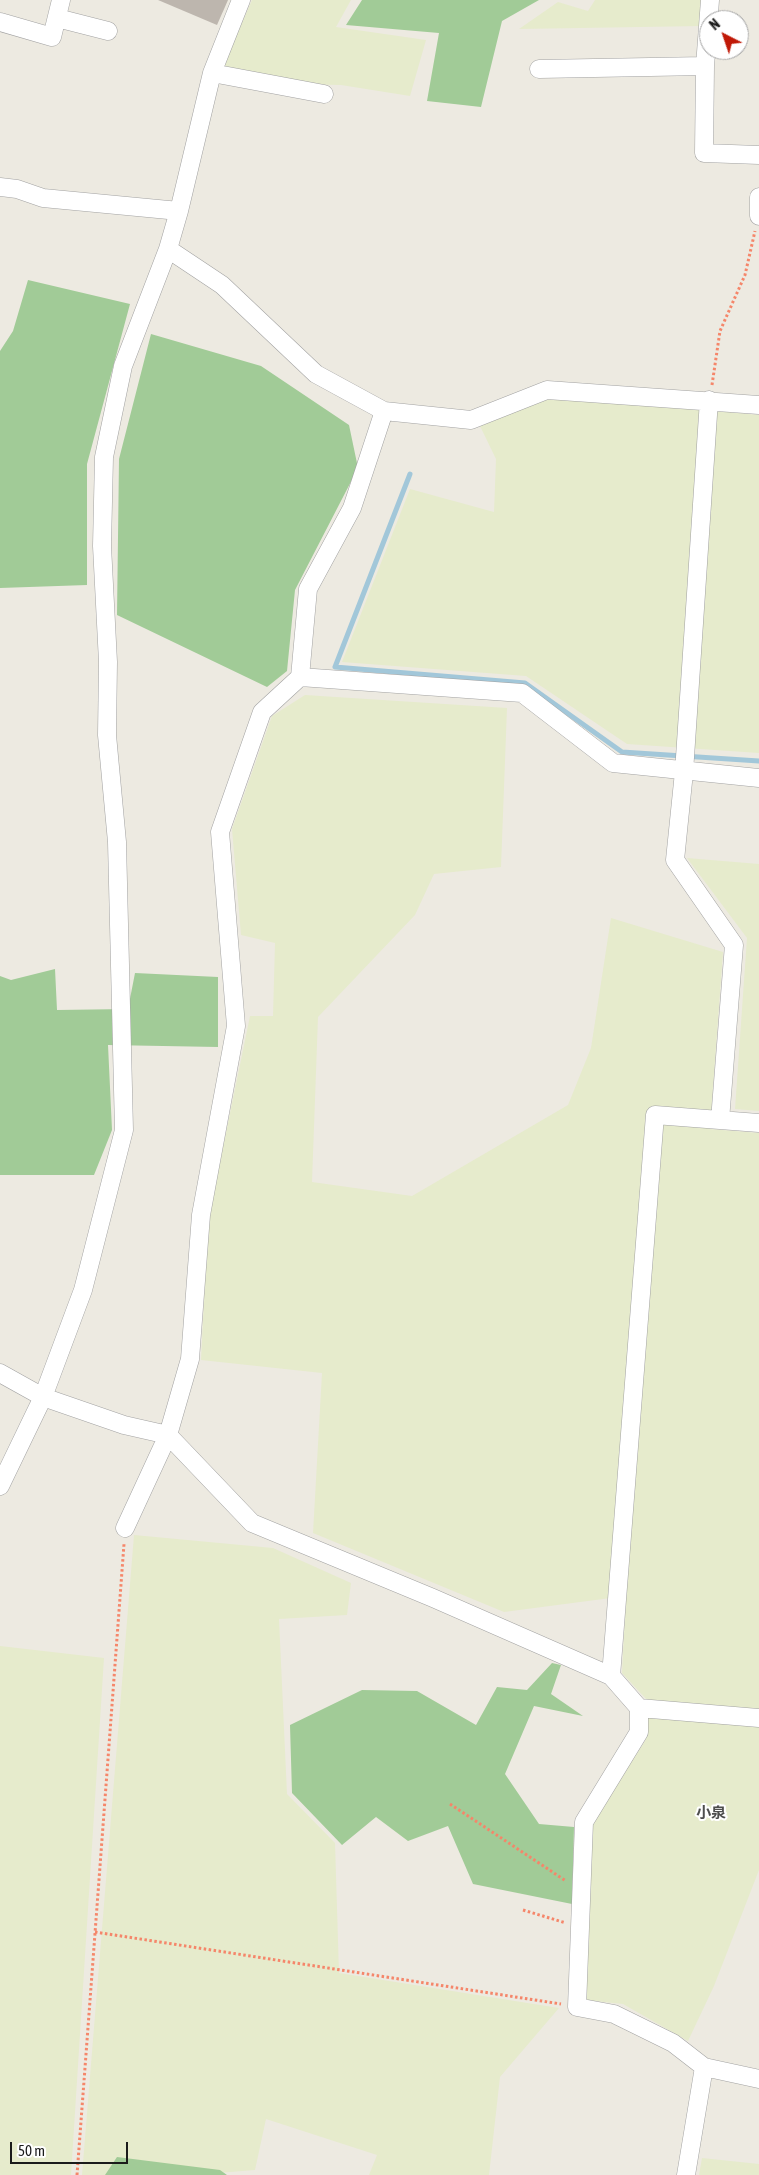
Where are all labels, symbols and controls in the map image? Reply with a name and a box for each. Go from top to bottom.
north arrow [699,10,749,60]
text: N [706,16,723,33]
district label: 小泉 [696,1804,726,1822]
scale bar [12,2132,130,2164]
text: 50 m [18,2142,45,2159]

